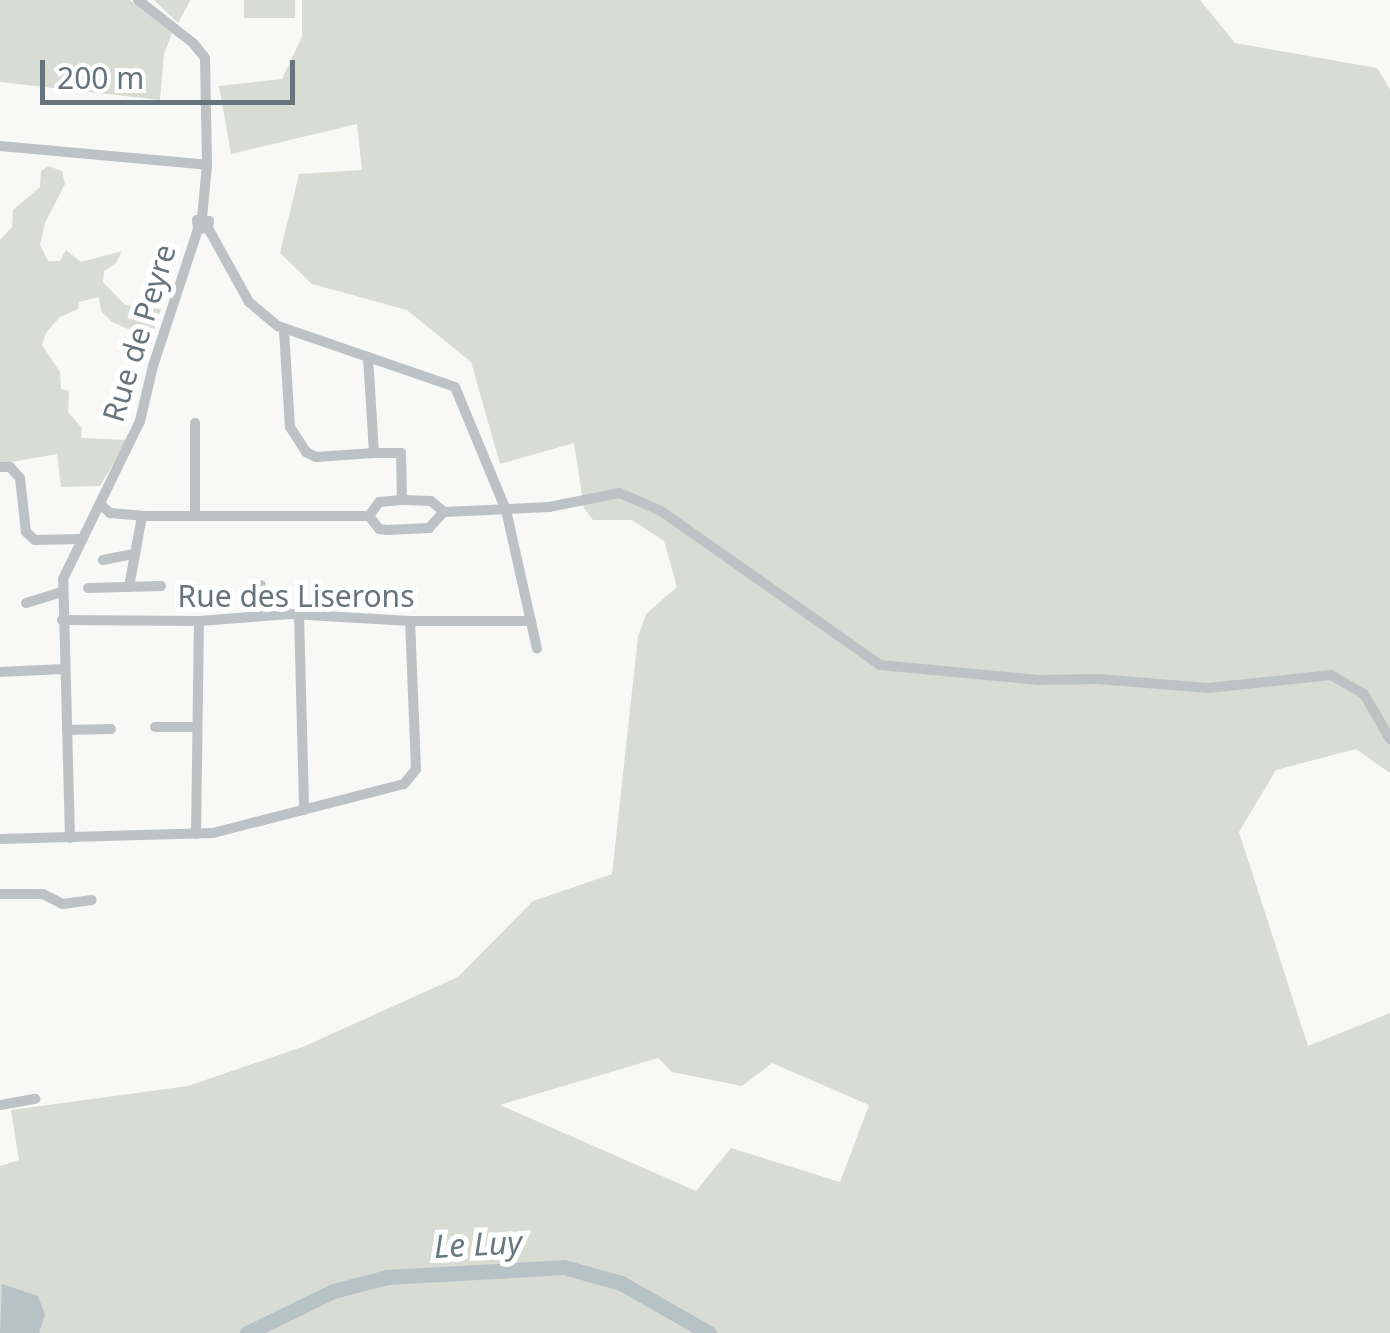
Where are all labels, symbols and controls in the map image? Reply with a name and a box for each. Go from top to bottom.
scale bar [45,40,300,102]
text: 200 m [57,57,144,98]
street label: Rue de Peyre [95,240,183,426]
street label: Rue des Liserons [177,578,415,614]
water label: Le Luy [433,1223,523,1265]

